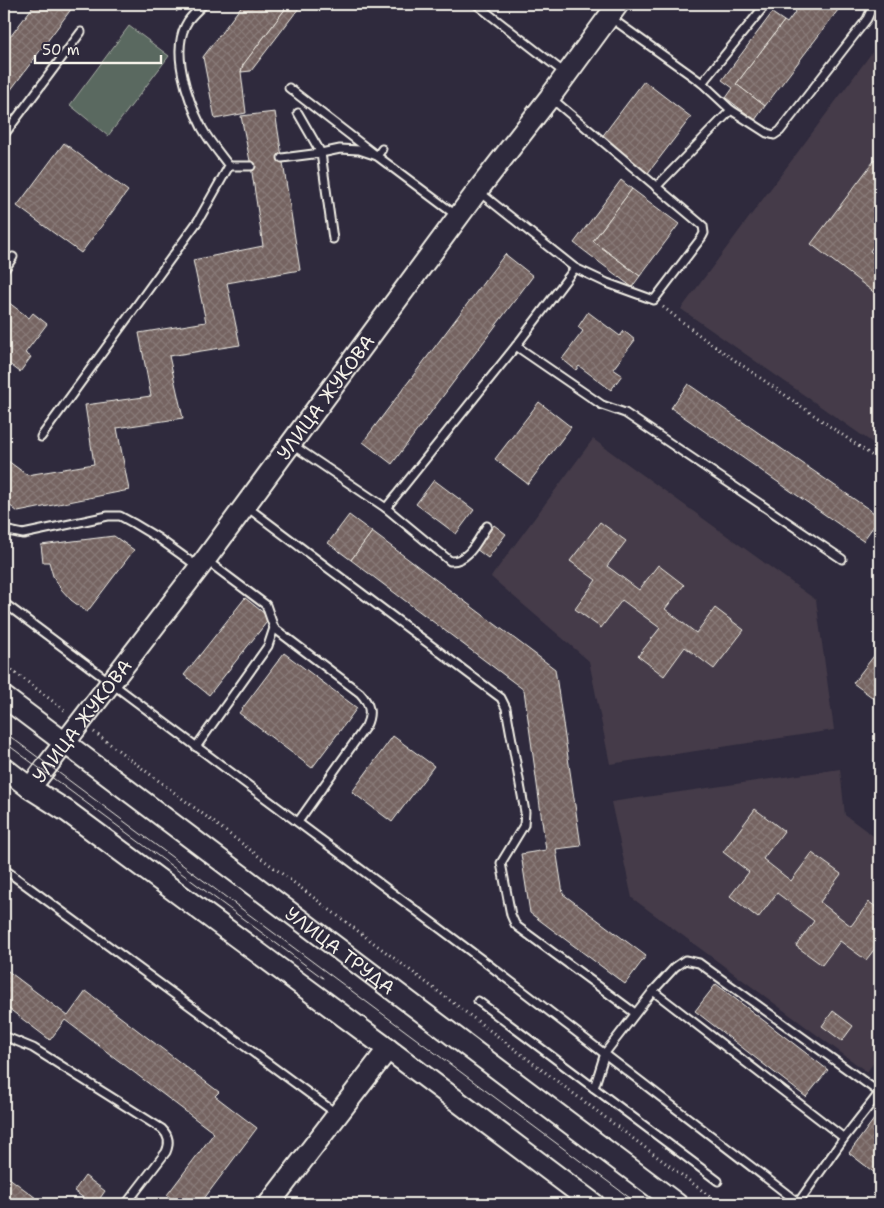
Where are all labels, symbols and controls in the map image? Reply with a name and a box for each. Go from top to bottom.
scale bar [35,32,161,64]
text: 50 m [42,40,80,60]
street label: УЛИЦА ЖУКОВА [271,329,380,465]
street label: УЛИЦА ЖУКОВА [27,654,138,788]
street label: УЛИЦА ТРУДА [280,901,400,1000]

